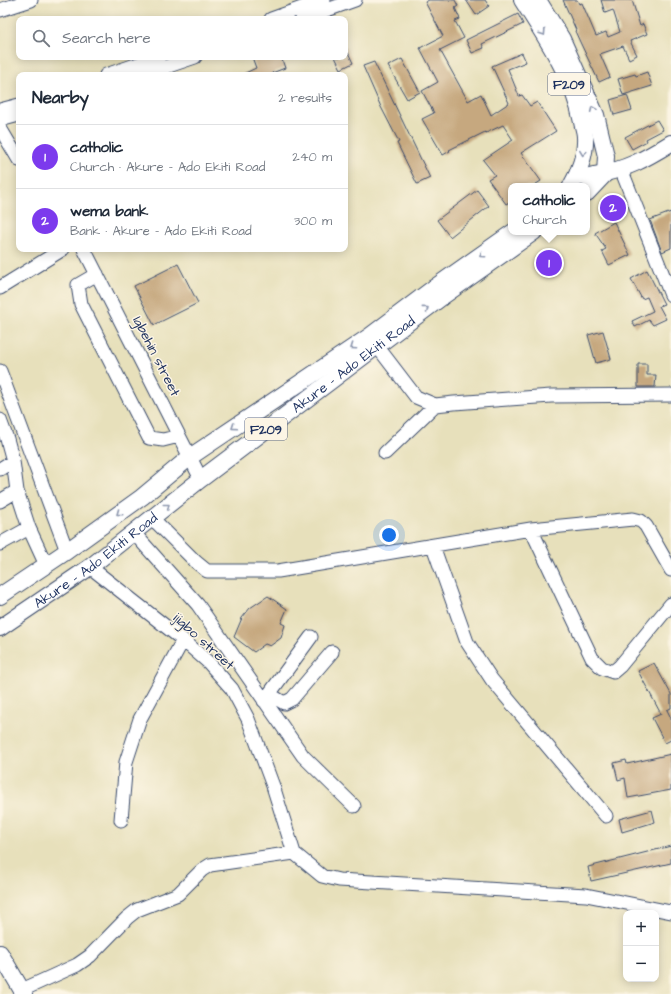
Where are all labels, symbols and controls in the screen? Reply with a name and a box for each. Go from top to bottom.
search box [16,16,348,60]
icon: search [30,27,52,49]
text: Search here [62,28,151,49]
one-way arrow [538,29,546,36]
road number: F209 [548,73,590,95]
text: Nearby [32,86,89,110]
text: 2 results [278,89,332,107]
one-way arrow [590,105,598,113]
text: catholic [70,137,123,158]
text: 1 [44,148,46,166]
text: 240 m [292,148,332,166]
one-way arrow [579,150,588,157]
text: Church · Akure - Ado Ekiti Road [70,158,265,176]
popup [508,183,590,235]
text: catholic [522,190,576,211]
pin: 2 [600,193,626,223]
text: wema bank [70,201,148,222]
text: Church [522,211,566,229]
text: 2 [41,212,49,230]
text: 300 m [294,212,332,230]
text: Bank · Akure - Ado Ekiti Road [70,222,252,240]
pin: 1 [536,248,562,278]
one-way arrow [479,250,486,257]
one-way arrow [422,307,429,314]
street label: Akure - Ado Ekiti Road [288,312,420,418]
street label: Igbehin street [127,313,185,400]
one-way arrow [351,342,358,349]
road number: F209 [245,418,287,440]
one-way arrow [231,423,238,430]
one-way arrow [162,504,169,511]
street label: Akure - Ado Ekiti Road [30,508,162,613]
one-way arrow [116,508,123,515]
your location [379,525,399,545]
street label: ijigbo street [168,609,239,675]
map controls [623,910,659,982]
button: + [623,910,659,946]
button: − [623,946,659,982]

